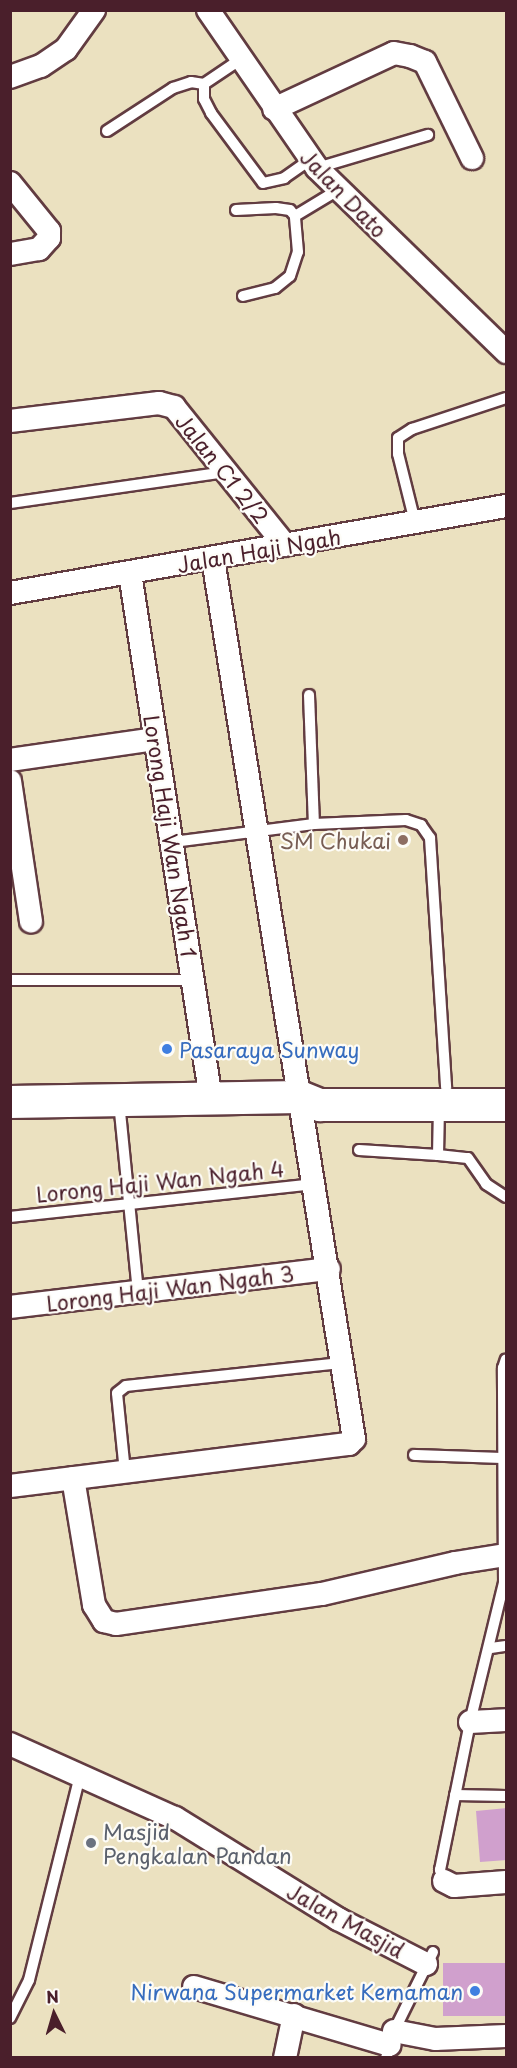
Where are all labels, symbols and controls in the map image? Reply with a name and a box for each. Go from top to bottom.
street label: Jalan Dato [296,144,392,242]
street label: Jalan C1 2/2 [171,408,275,528]
street label: Jalan Haji Ngah [175,523,343,577]
street label: Lorong Haji Wan Ngah 1 [139,713,203,959]
place label: SM Chukai [280,827,391,853]
marker: SM Chukai [396,833,410,847]
place label: Pasaraya Sunway [179,1036,359,1062]
marker: Pasaraya Sunway [160,1042,174,1056]
street label: Lorong Haji Wan Ngah 4 [34,1155,286,1207]
street label: Lorong Haji Wan Ngah 3 [44,1260,296,1316]
place label: Masjid Pengkalan Pandan [103,1818,291,1868]
marker: Masjid Pengkalan Pandan [84,1836,98,1850]
street label: Jalan Masjid [283,1877,409,1963]
place label: Nirwana Supermarket Kemaman [129,1978,463,2004]
north arrow [24,1984,84,2044]
text: N [45,1984,60,2009]
marker: Nirwana Supermarket Kemaman [468,1984,482,1998]

